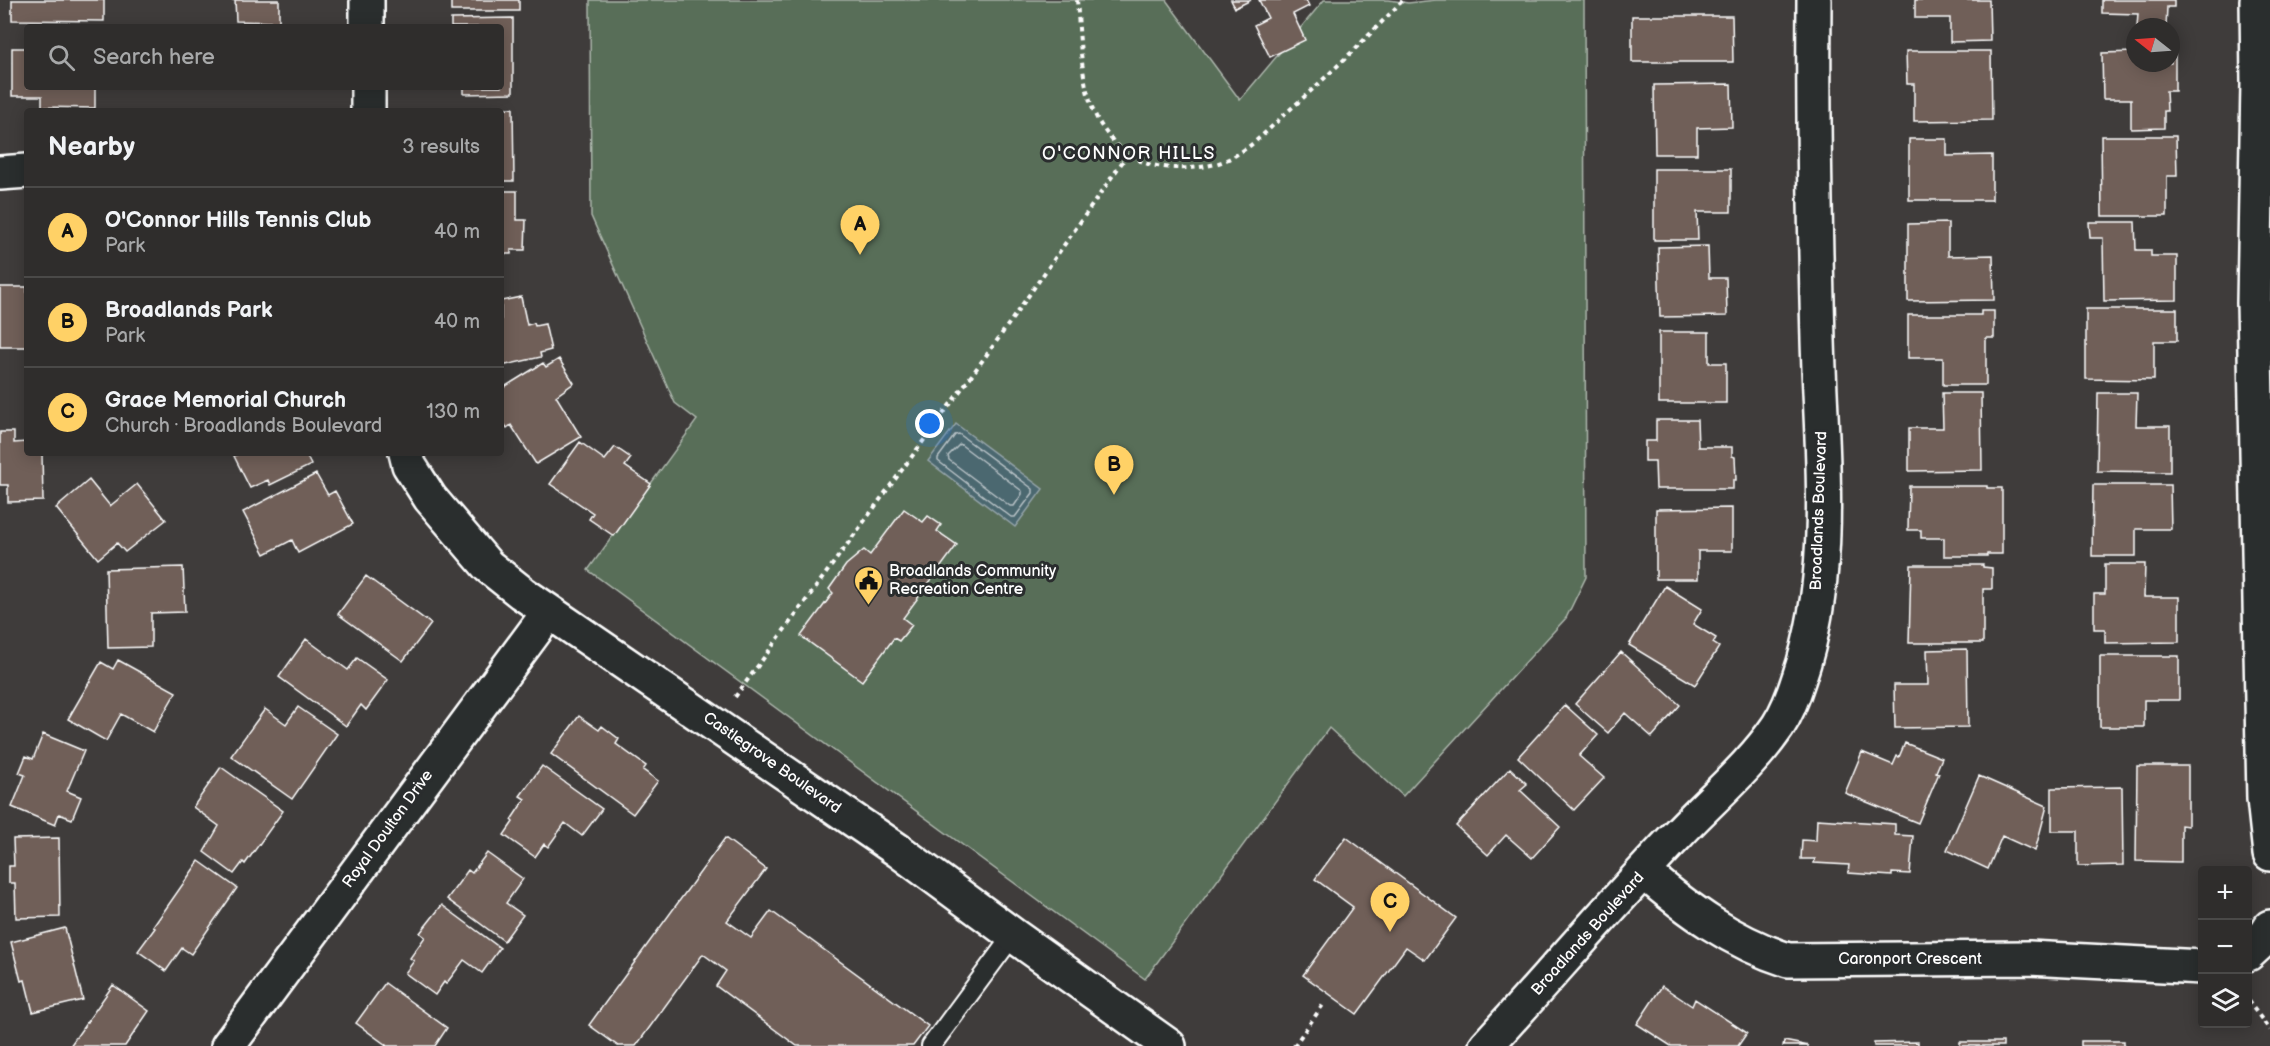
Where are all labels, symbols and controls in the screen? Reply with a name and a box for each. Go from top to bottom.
north arrow [2126,18,2180,72]
search box [24,24,504,90]
icon: search [45,41,78,74]
text: Search here [93,44,215,71]
text: Nearby [48,132,135,163]
text: 3 results [402,135,480,159]
district label: O'CONNOR HILLS [1042,143,1216,164]
pin: A [840,206,880,255]
text: O'Connor Hills Tennis Club [105,207,371,234]
text: A [61,220,74,244]
text: 40 m [434,220,480,244]
text: Park [105,234,145,258]
text: Broadlands Park [105,297,273,324]
text: B [60,310,75,334]
text: 40 m [434,310,480,334]
text: Park [105,324,145,348]
text: Grace Memorial Church [105,387,346,414]
text: C [60,400,75,424]
text: 130 m [426,400,480,424]
your location [915,409,944,438]
text: Church · Broadlands Boulevard [105,414,382,438]
street label: Broadlands Boulevard [1807,431,1831,591]
pin: B [1094,446,1134,495]
place label: Broadlands Community Recreation Centre [889,562,1057,599]
public building icon: Broadlands Community Recreation Centre [852,564,884,606]
street label: Castlegrove Boulevard [699,708,845,818]
street label: Royal Doulton Drive [339,766,438,892]
map controls [2198,866,2252,1028]
button: + [2198,866,2252,920]
street label: Broadlands Boulevard [1528,868,1648,1000]
pin: C [1370,882,1410,932]
button: − [2198,920,2252,974]
street label: Caronport Crescent [1838,950,1982,969]
button: layers [2198,974,2252,1028]

